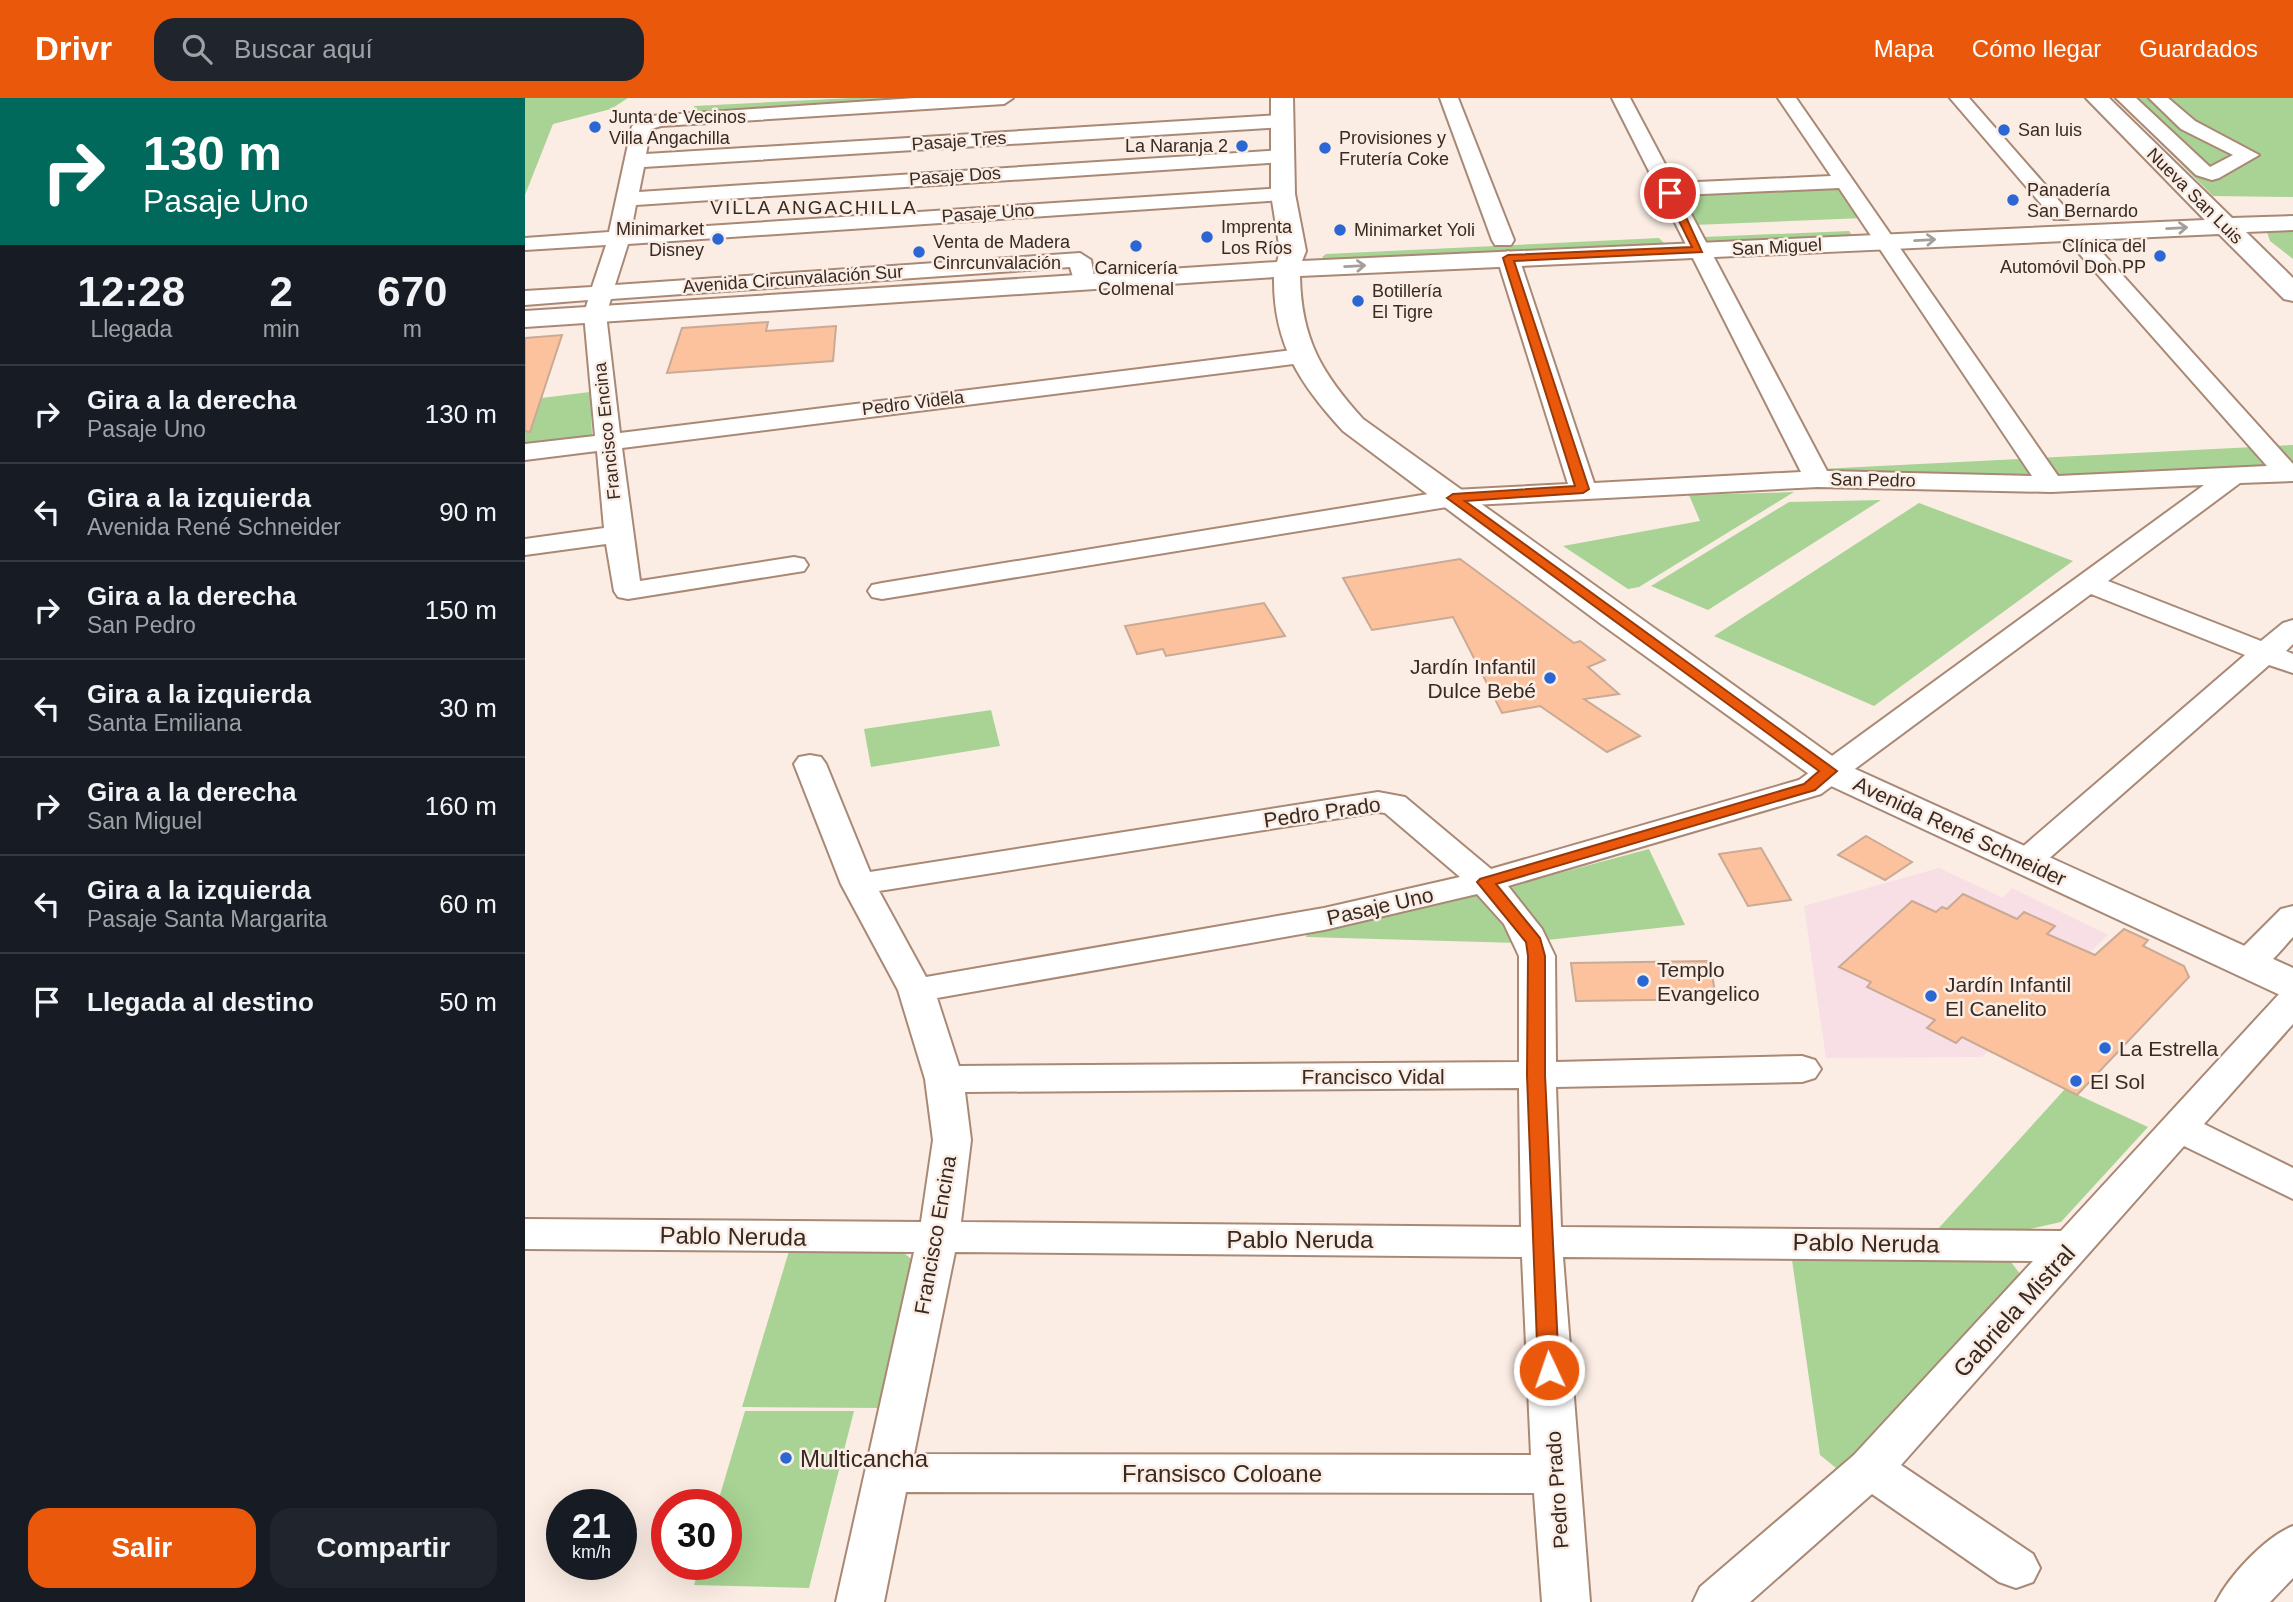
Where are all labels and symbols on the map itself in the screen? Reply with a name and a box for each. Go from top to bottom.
place label: Junta de Vecinos Villa Angachilla [609,107,746,148]
marker: Junta de Vecinos Villa Angachilla [587,119,603,135]
place label: San luis [2018,120,2082,140]
marker: San luis [1996,122,2012,138]
street label: Pasaje Tres [911,128,1007,154]
place label: Provisiones y Frutería Coke [1339,128,1449,169]
place label: La Naranja 2 [1125,136,1228,156]
marker: La Naranja 2 [1234,138,1250,154]
marker: Provisiones y Frutería Coke [1317,140,1333,156]
street label: Nueva San Luis [2143,144,2247,248]
street label: Pasaje Dos [908,163,1002,189]
pin [1640,163,1700,223]
place label: Panadería San Bernardo [2027,180,2138,221]
marker: Panadería San Bernardo [2005,192,2021,208]
district label: VILLA ANGACHILLA [710,197,918,218]
street label: Pasaje Uno [941,200,1035,226]
place label: Imprenta Los Ríos [1221,217,1293,258]
place label: Minimarket Disney [616,219,704,260]
place label: Minimarket Yoli [1354,220,1475,240]
marker: Minimarket Yoli [1332,222,1348,238]
one-way arrow [2165,222,2188,235]
marker: Imprenta Los Ríos [1199,229,1215,245]
marker: Minimarket Disney [710,231,726,247]
place label: Venta de Madera Cinrcunvalación [933,232,1071,273]
one-way arrow [1913,233,1936,246]
street label: San Miguel [1732,235,1822,259]
place label: Clínica del Automóvil Don PP [2000,236,2146,277]
marker: Carnicería Colmenal [1128,238,1144,254]
marker: Venta de Madera Cinrcunvalación [911,244,927,260]
marker: Clínica del Automóvil Don PP [2152,248,2168,264]
place label: Carnicería Colmenal [1094,258,1179,299]
one-way arrow [1344,259,1366,272]
street label: Avenida Circunvalación Sur [682,261,904,297]
place label: Botillería El Tigre [1372,281,1443,322]
marker: Botillería El Tigre [1350,293,1366,309]
street label: Francisco Encina [590,360,624,501]
street label: Pedro Videla [861,387,966,419]
street label: San Pedro [1830,469,1916,491]
place label: Jardín Infantil Dulce Bebé [1410,655,1536,702]
marker: Jardín Infantil Dulce Bebé [1542,670,1558,686]
street label: Avenida René Schneider [1850,772,2070,890]
street label: Pedro Prado [1262,792,1382,832]
street label: Pasaje Uno [1325,883,1435,929]
place label: Templo Evangelico [1657,958,1760,1005]
marker: Templo Evangelico [1635,973,1651,989]
place label: Jardín Infantil El Canelito [1945,973,2071,1020]
marker: Jardín Infantil El Canelito [1923,988,1939,1004]
place label: La Estrella [2119,1037,2219,1060]
marker: La Estrella [2097,1040,2113,1056]
street label: Francisco Vidal [1301,1065,1445,1088]
place label: El Sol [2090,1070,2145,1093]
marker: El Sol [2068,1073,2084,1089]
street label: Francisco Encina [910,1153,960,1316]
street label: Pablo Neruda [659,1221,807,1251]
street label: Pablo Neruda [1227,1226,1374,1253]
street label: Pablo Neruda [1792,1228,1940,1258]
street label: Gabriela Mistral [1948,1240,2080,1382]
position arrow [1512,1333,1586,1407]
street label: Pedro Prado [1541,1430,1573,1550]
place label: Multicancha [800,1445,929,1472]
marker: Multicancha [778,1450,794,1466]
street label: Fransisco Coloane [1122,1460,1322,1487]
speed limit sign: 30 [651,1489,742,1580]

